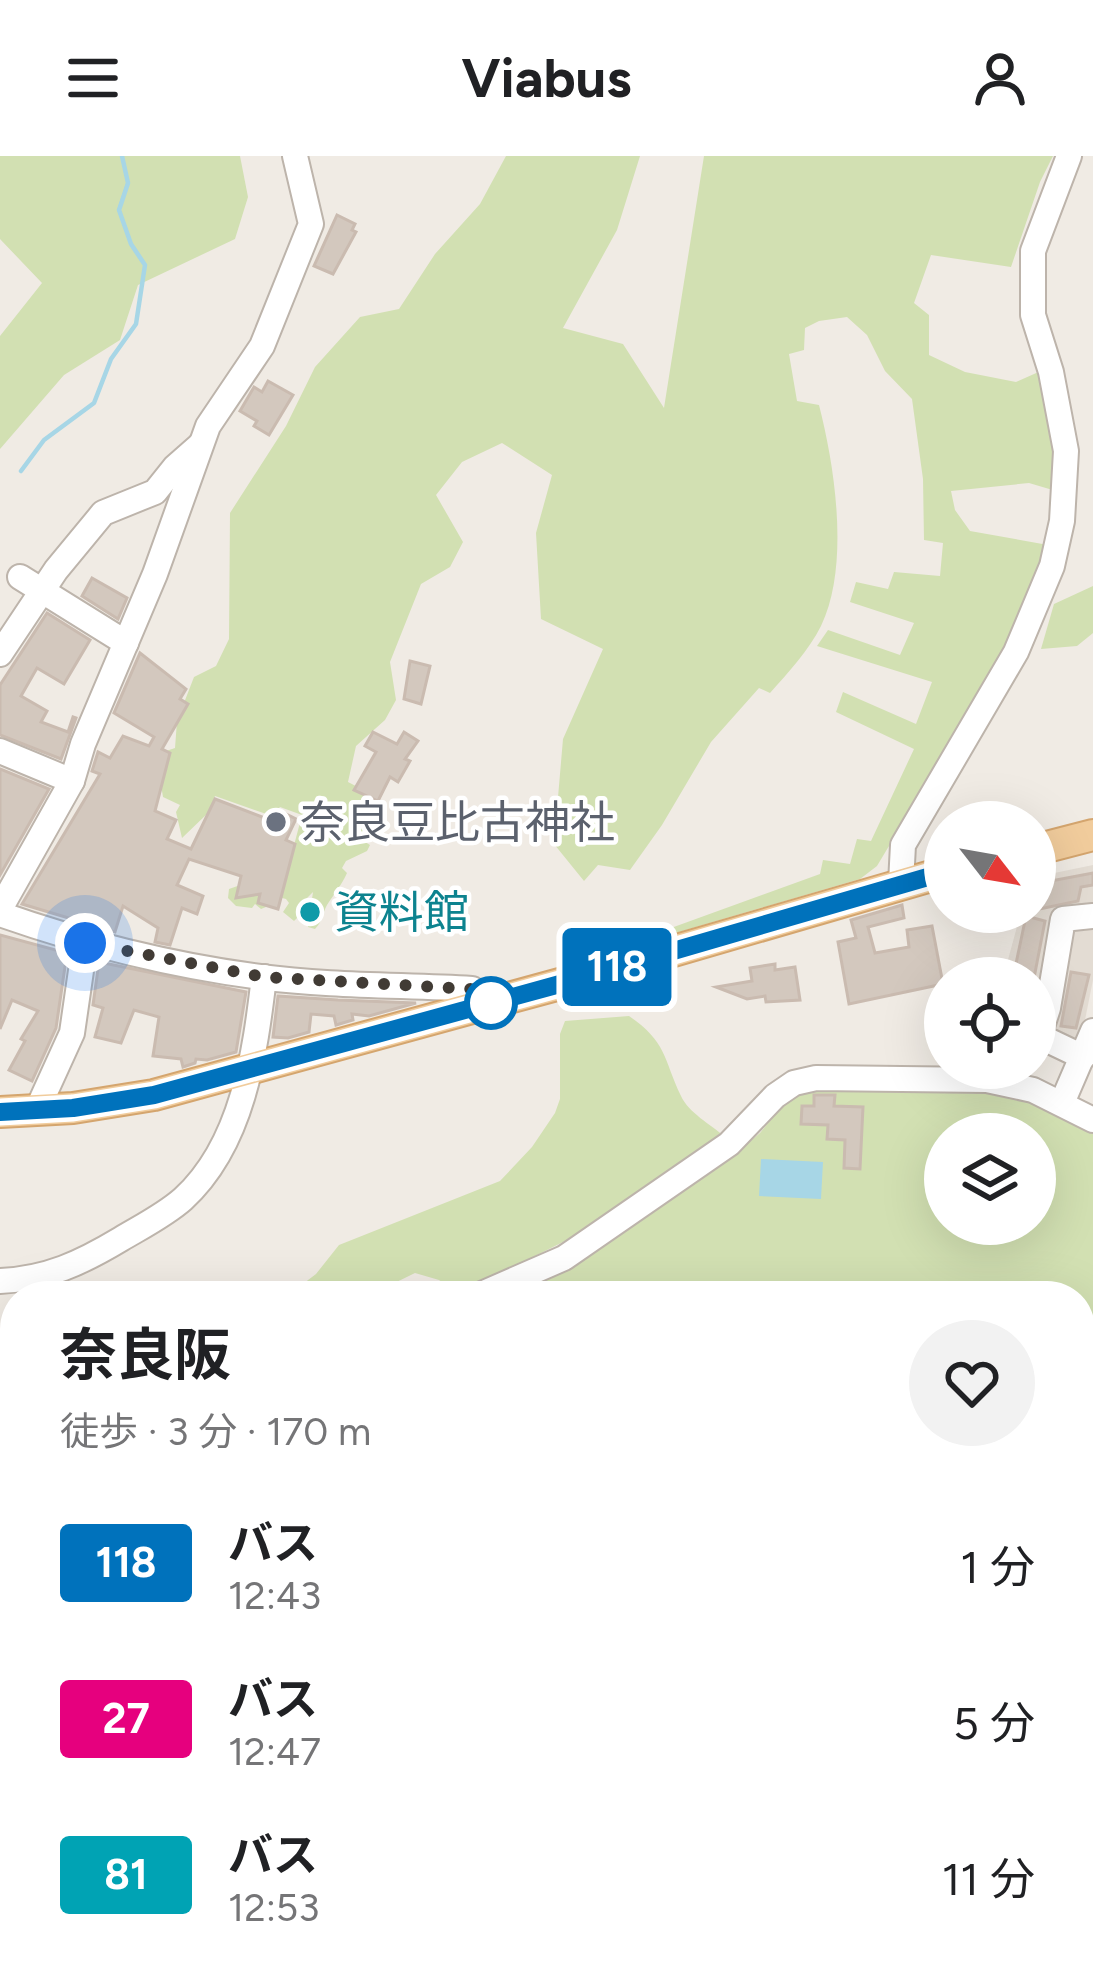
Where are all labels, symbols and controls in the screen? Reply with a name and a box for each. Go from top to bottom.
icon: menu [60,45,126,111]
icon: person [967,45,1033,111]
text: Viabus [462,46,631,111]
place label: 奈良豆比古神社 [300,795,615,849]
north arrow [924,801,1056,933]
map controls [924,801,1056,1245]
marker: 奈良豆比古神社 [263,809,289,835]
place label: 資料館 [334,885,469,939]
marker: 資料館 [297,899,323,925]
your location [55,913,115,973]
line badge: 118 [548,928,686,1006]
text: 118 [586,941,648,992]
button: locate [924,957,1056,1089]
unlabelled marker [466,978,516,1028]
button: layers [924,1113,1056,1245]
button: heart [909,1320,1035,1446]
text: 奈良阪 [60,1321,231,1389]
text: 徒歩 · 3 分 · 170 m [60,1408,371,1455]
text: バス [228,1516,318,1570]
text: 118 [95,1537,157,1588]
text: 1 分 [960,1540,1035,1594]
text: 12:43 [228,1572,321,1619]
text: バス [228,1672,318,1726]
text: 27 [102,1693,150,1744]
text: 5 分 [953,1696,1035,1750]
text: 12:47 [228,1728,321,1775]
text: バス [228,1828,318,1882]
text: 81 [104,1849,148,1900]
text: 11 分 [942,1852,1035,1906]
text: 12:53 [228,1884,319,1931]

